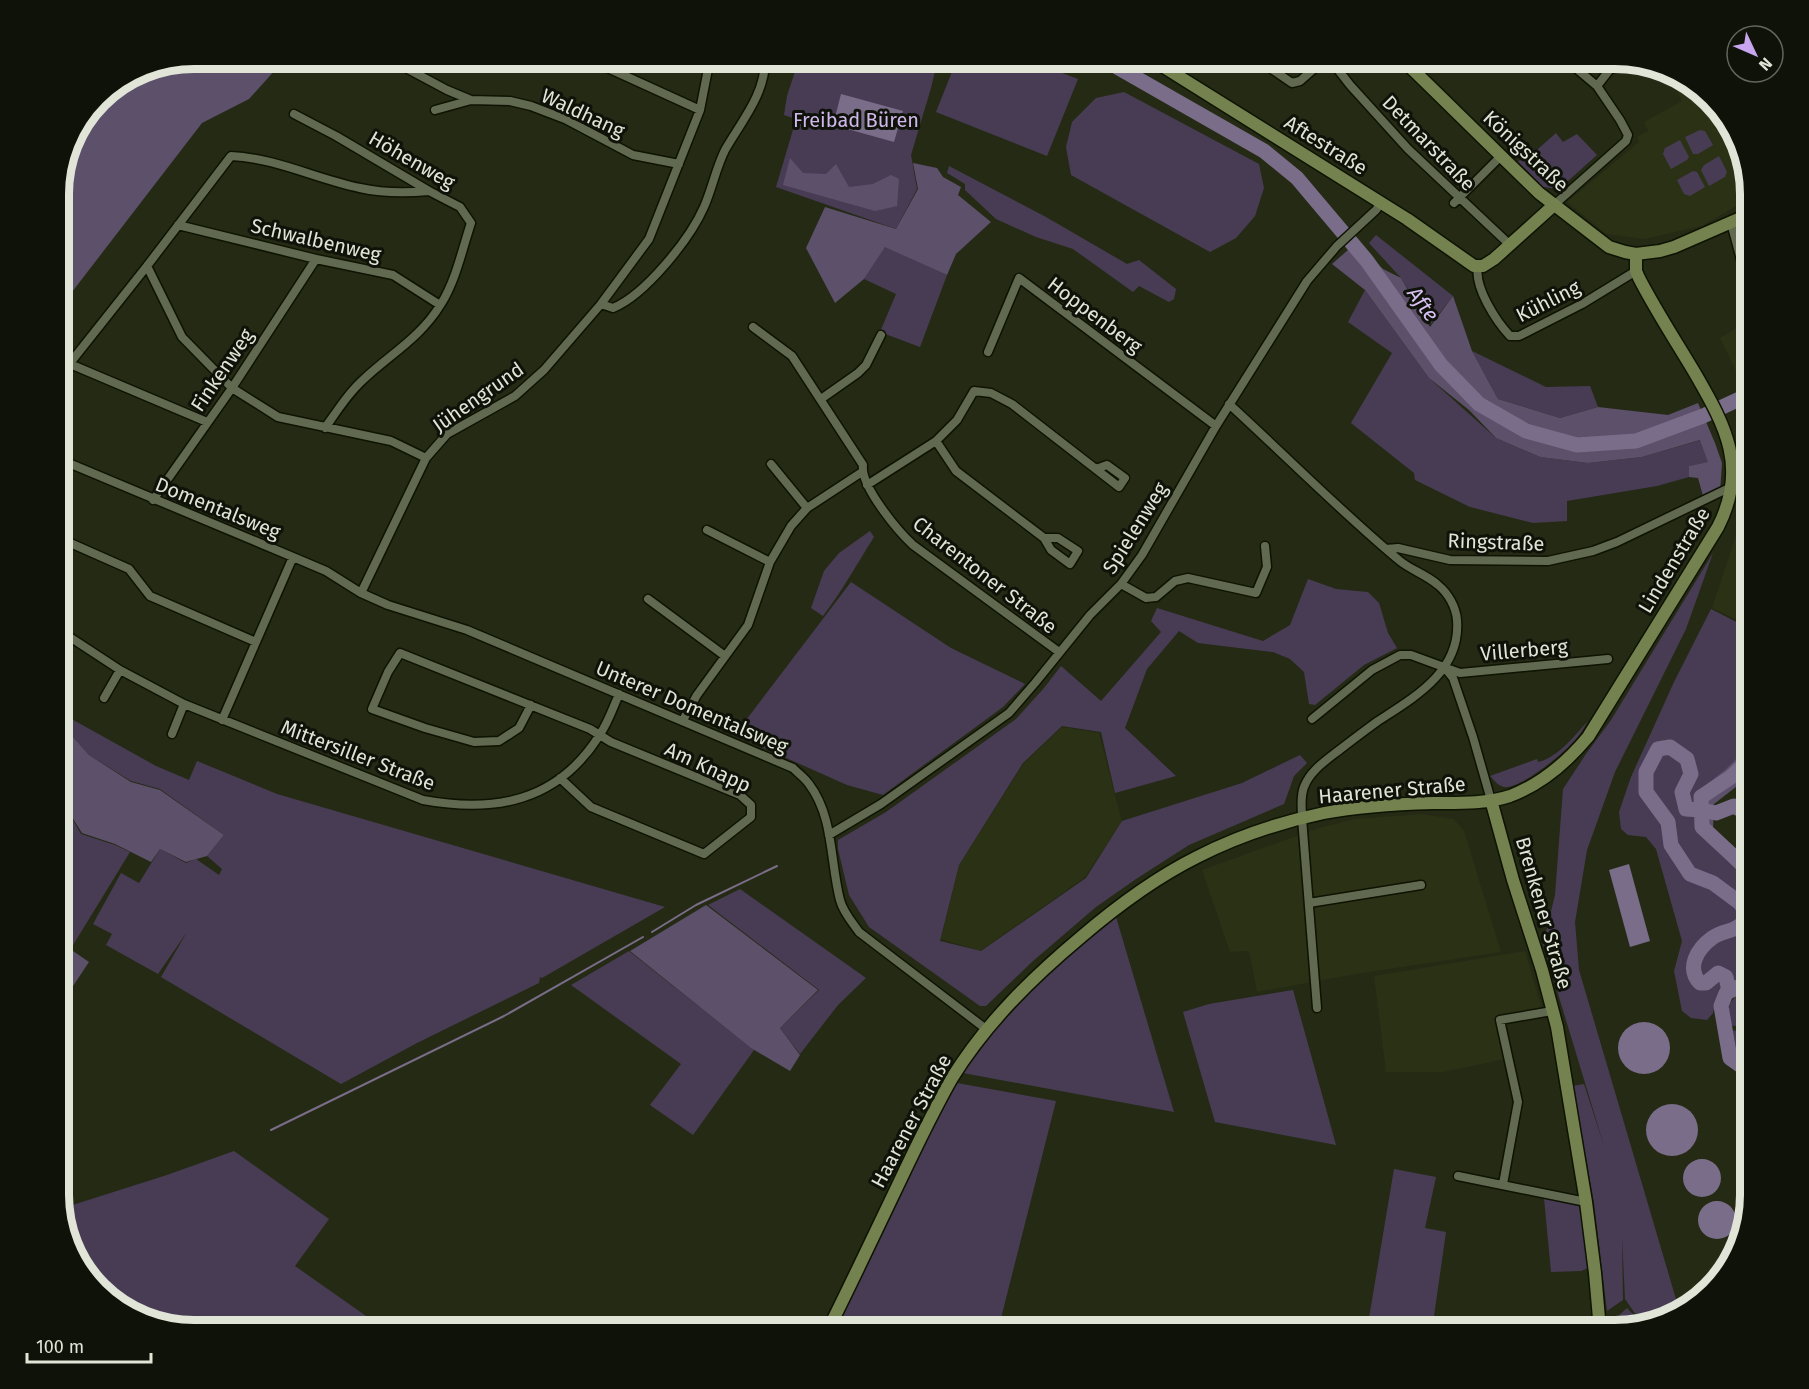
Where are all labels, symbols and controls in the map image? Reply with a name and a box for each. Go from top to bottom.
north arrow [1725,24,1785,84]
text: N [1755,54,1776,74]
street label: Waldhang [538,83,629,143]
street label: Detmarstraße [1377,90,1481,196]
street label: Königstraße [1478,105,1574,197]
park label: Freibad Büren [793,108,919,132]
street label: Aftestraße [1280,110,1372,180]
street label: Höhenweg [365,126,460,195]
street label: Schwalbenweg [249,213,384,267]
street label: Hoppenberg [1043,272,1148,359]
street label: Kühling [1512,274,1585,327]
water label: Afte [1401,281,1444,327]
street label: Finkenweg [186,324,259,416]
street label: Jühengrund [428,357,528,437]
street label: Domentalsweg [152,472,285,544]
street label: Spielenweg [1097,477,1173,578]
street label: Lindenstraße [1633,503,1715,617]
street label: Charentoner Straße [908,511,1062,639]
street label: Ringstraße [1447,528,1545,556]
street label: Villerberg [1479,634,1569,666]
street label: Unterer Domentalsweg [592,656,792,759]
street label: Mittersiller Straße [278,715,438,795]
street label: Am Knapp [661,737,755,797]
street label: Haarener Straße [1317,772,1467,808]
street label: Brenkener Straße [1511,834,1577,992]
street label: Haarener Straße [866,1050,956,1192]
scale bar [27,1326,152,1364]
text: 100 m [36,1336,84,1358]

